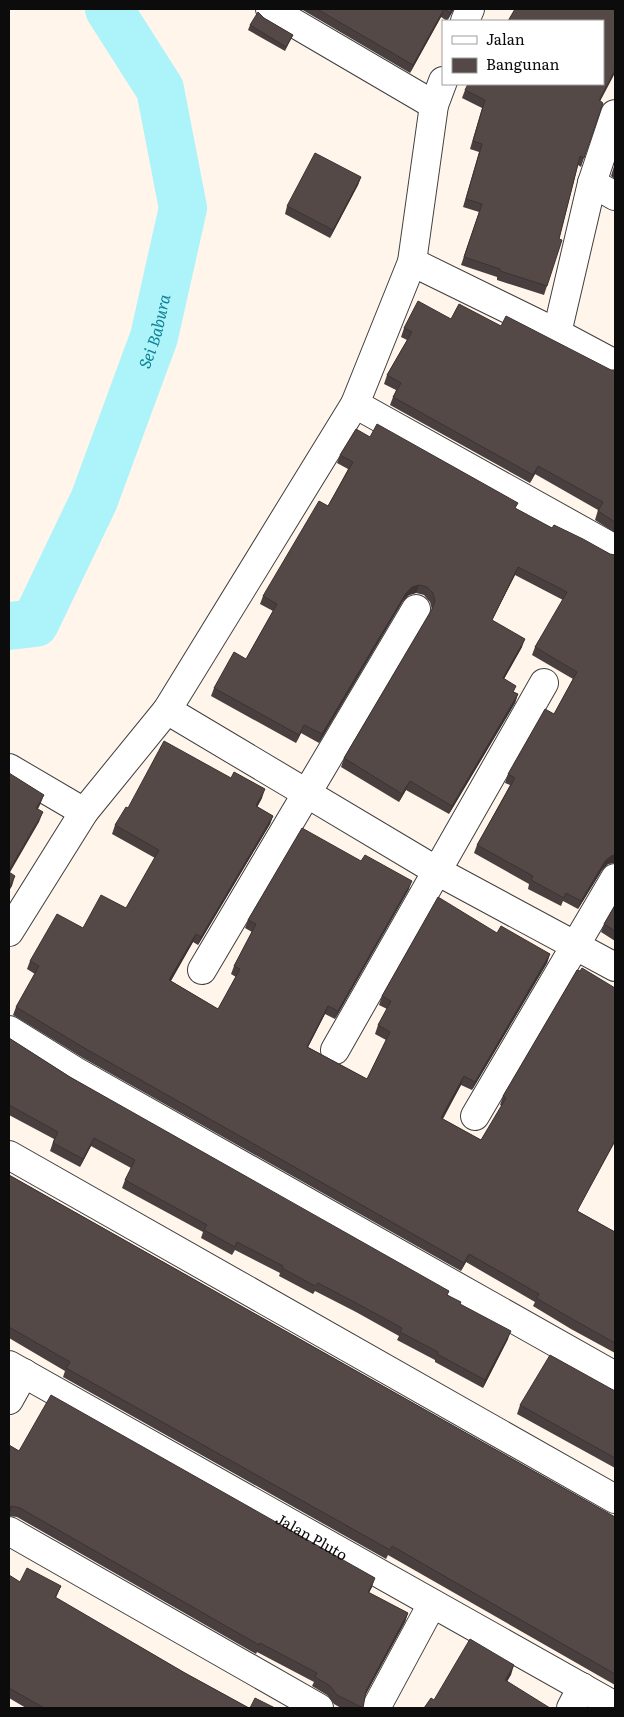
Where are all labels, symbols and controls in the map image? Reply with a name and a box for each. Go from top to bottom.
legend [442,20,604,85]
text: Jalan [486,27,525,50]
text: Bangunan [486,52,560,75]
water label: Sei Babura [132,291,176,372]
street label: Jalan Pluto [272,1506,353,1565]

